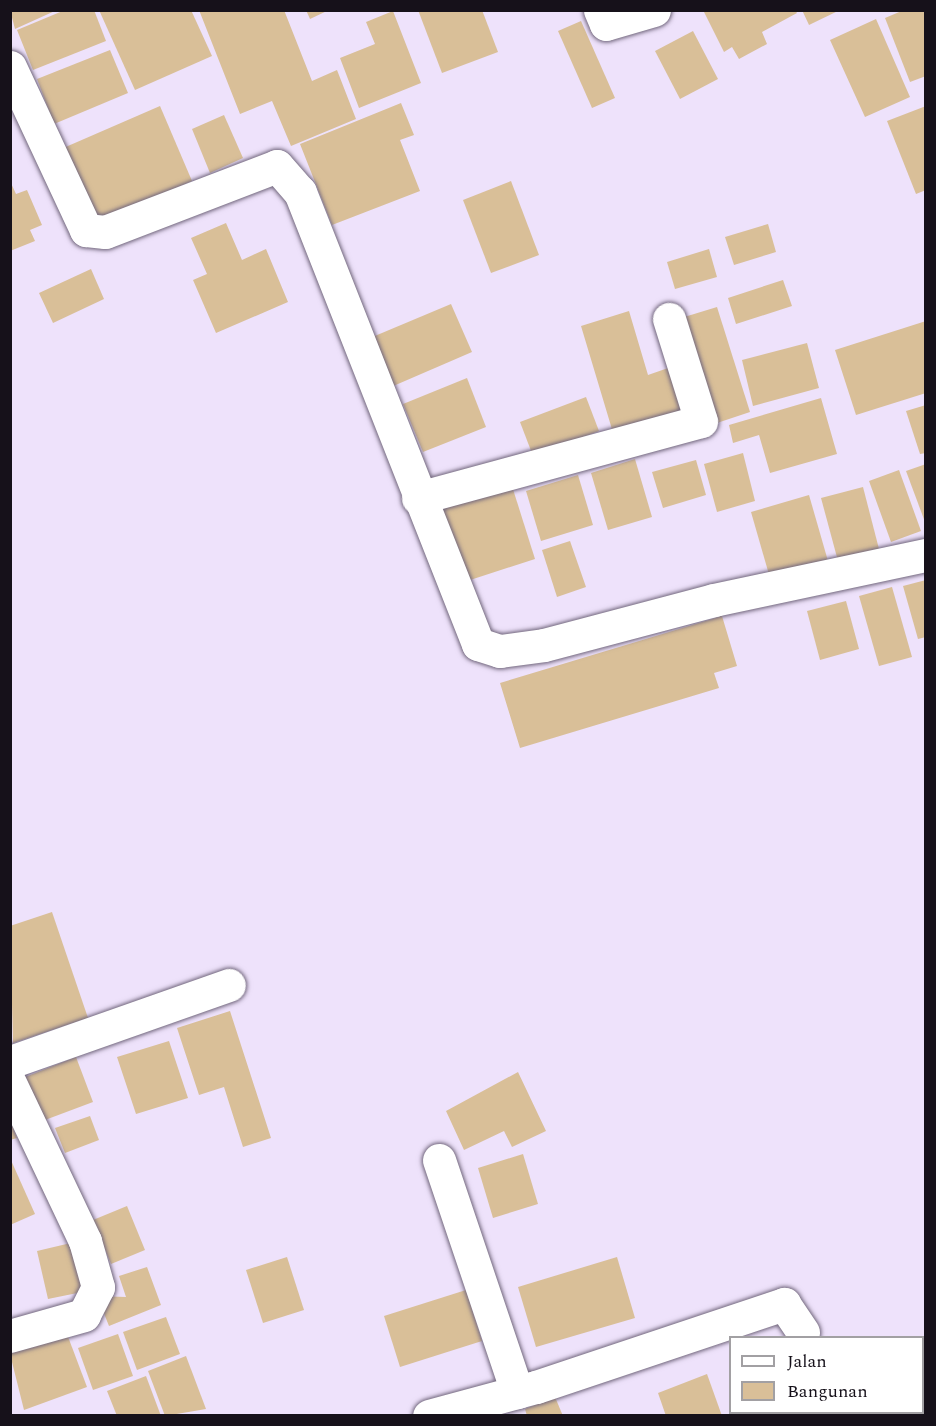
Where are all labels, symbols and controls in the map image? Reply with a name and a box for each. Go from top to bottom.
legend [729,1336,924,1414]
text: Jalan [787,1348,827,1375]
text: Bangunan [787,1378,868,1405]

